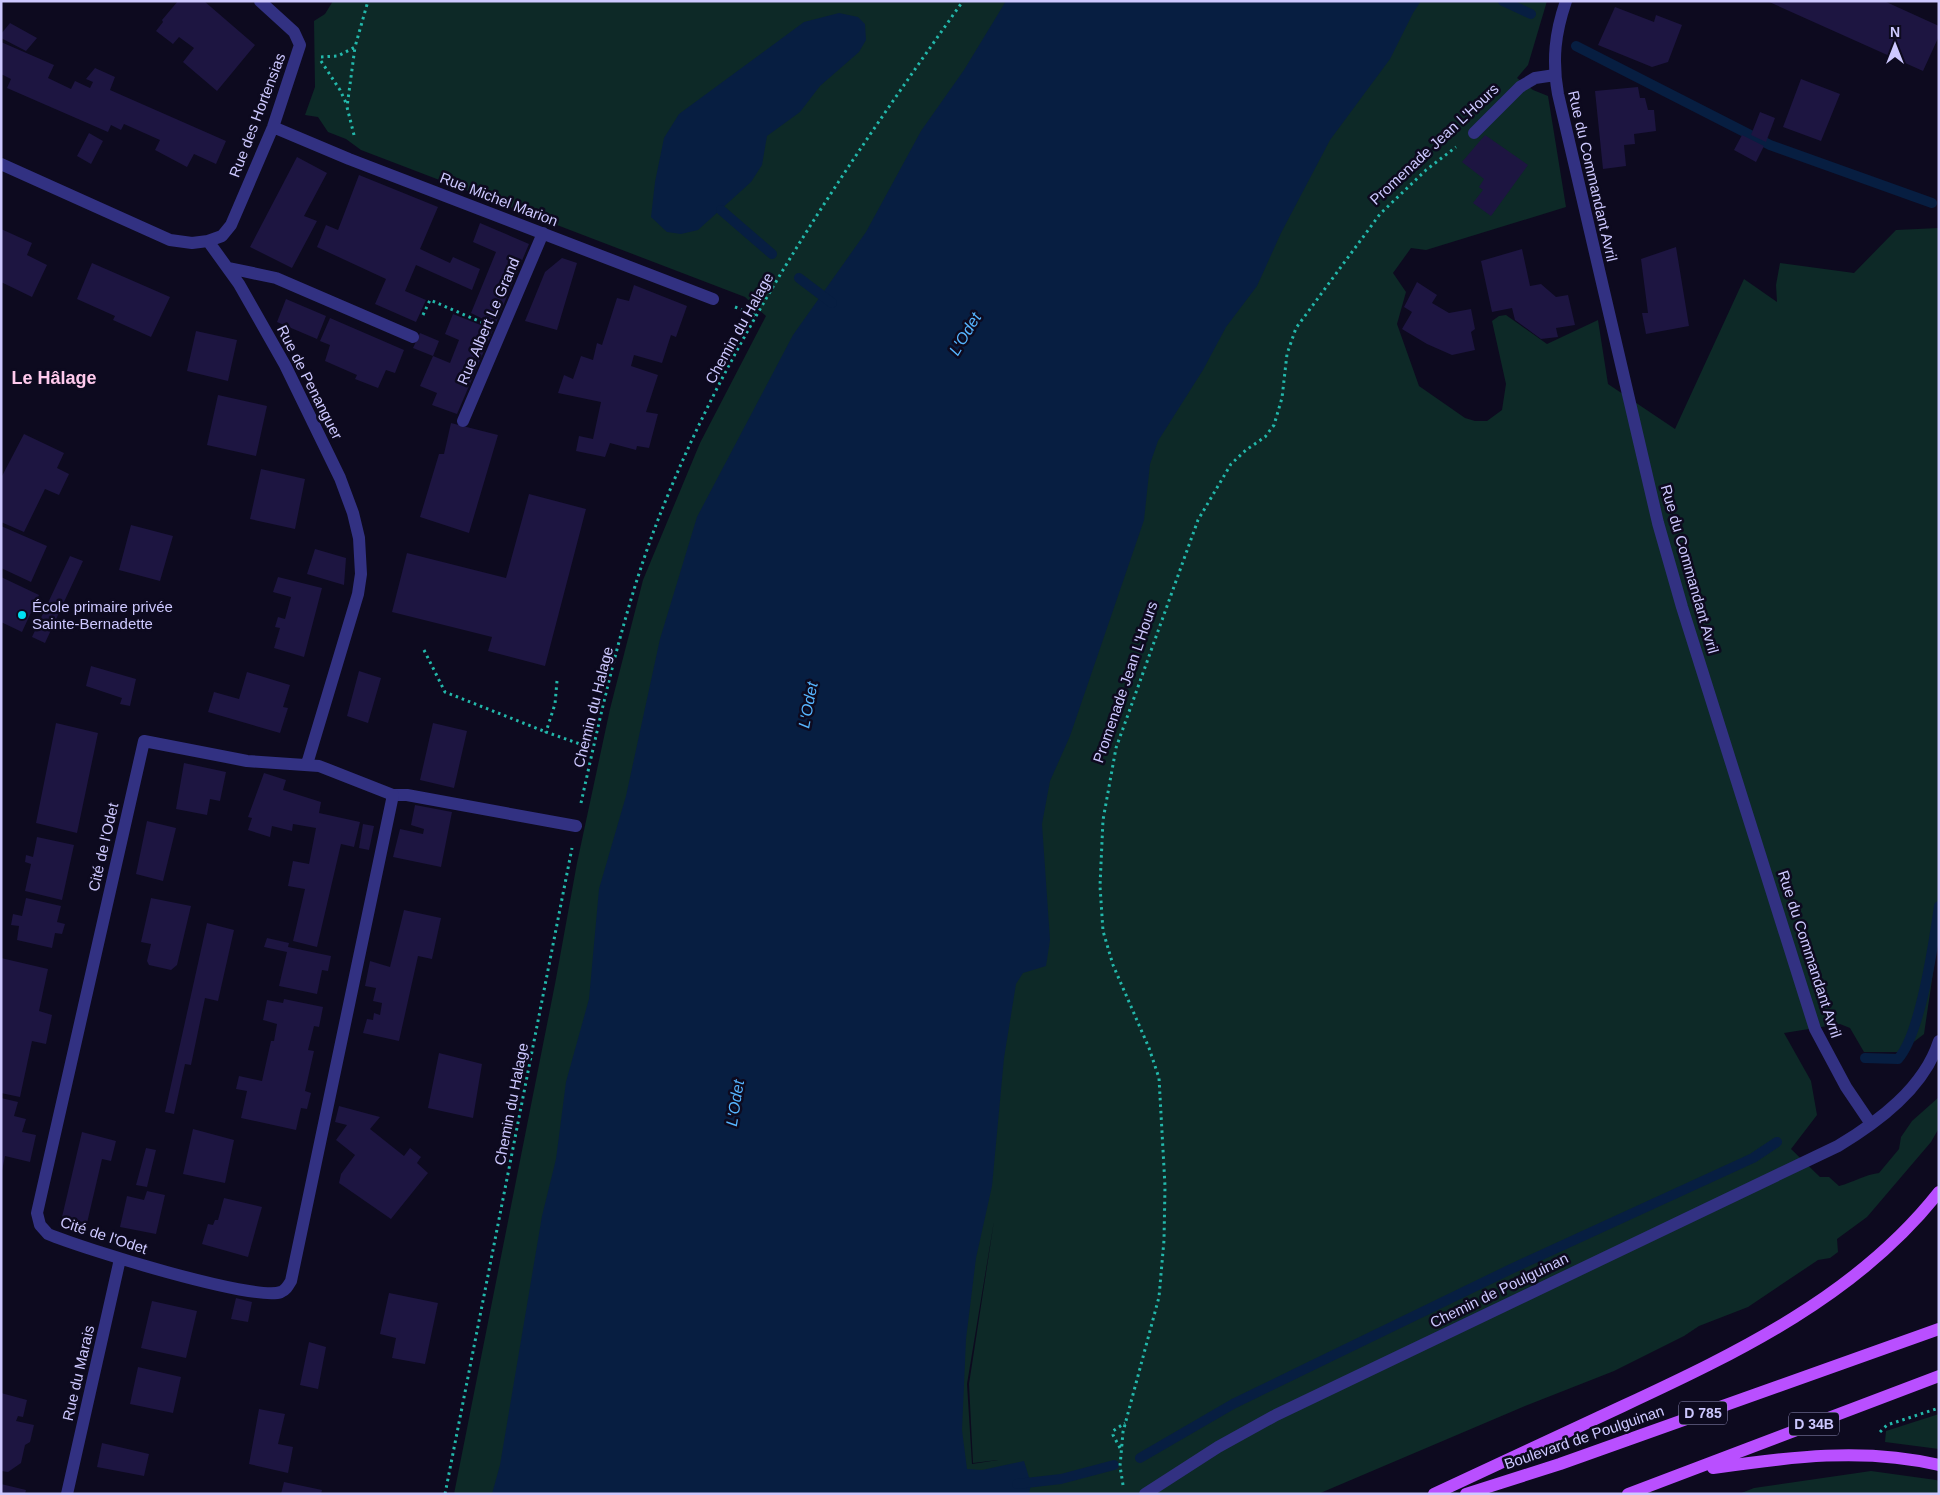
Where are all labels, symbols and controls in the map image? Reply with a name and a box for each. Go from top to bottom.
north arrow [1870,20,1920,70]
text: N [1890,24,1900,40]
street label: Rue des Hortensias [225,50,289,180]
street label: Promenade Jean L'Hours [1366,80,1502,208]
street label: Rue du Commandant Avril [1565,89,1621,263]
street label: Rue Michel Marion [438,169,560,229]
street label: Rue Albert Le Grand [453,255,523,387]
street label: Chemin du Halage [701,270,777,386]
water label: L'Odet [946,309,985,358]
street label: Rue de Penanguer [274,322,346,442]
district label: Le Hâlage [11,368,97,388]
street label: Rue du Commandant Avril [1658,483,1722,655]
place label: École primaire privée Sainte-Bernadette [32,598,173,632]
street label: Promenade Jean L'Hours [1089,599,1161,765]
marker: École primaire privée Sainte-Bernadette [16,609,28,621]
street label: Chemin du Halage [570,645,616,769]
water label: L'Odet [795,680,821,730]
street label: Cité de l'Odet [85,800,122,893]
street label: Rue du Commandant Avril [1775,868,1845,1040]
street label: Chemin du Halage [491,1041,531,1167]
water label: L'Odet [723,1078,747,1127]
street label: Cité de l'Odet [58,1213,150,1257]
street label: Chemin de Poulguinan [1427,1249,1571,1331]
street label: Rue du Marais [59,1324,97,1422]
street label: Boulevard de Poulguinan [1502,1402,1666,1472]
road number: D 785 [1679,1402,1727,1425]
road number: D 34B [1789,1412,1839,1436]

